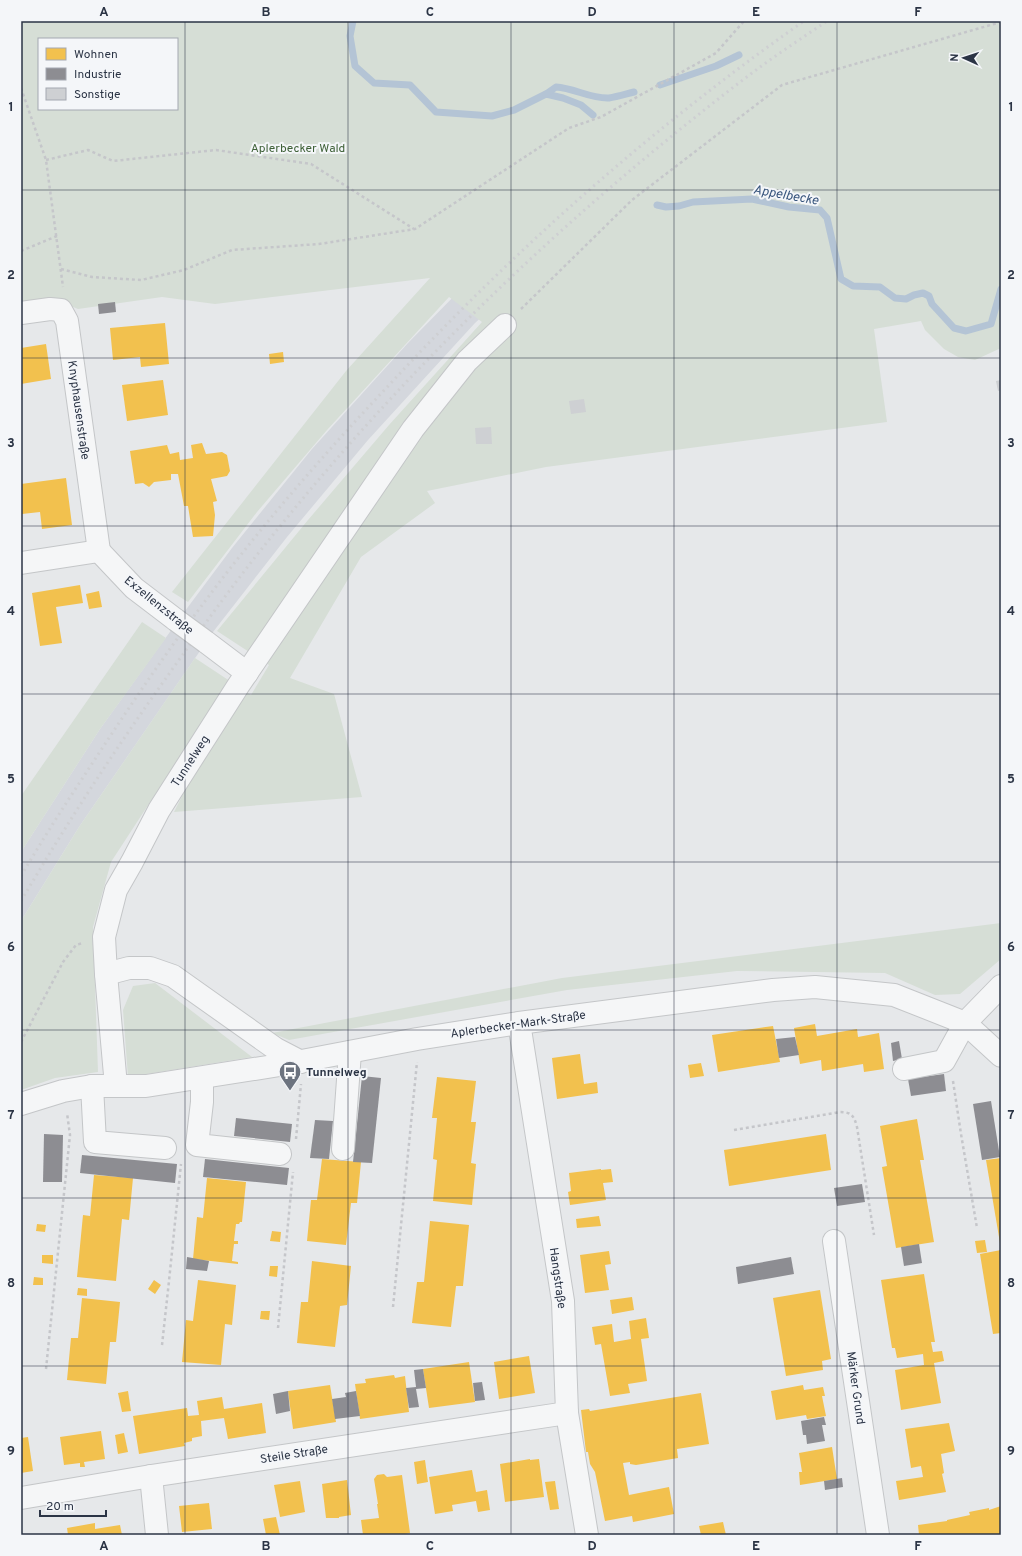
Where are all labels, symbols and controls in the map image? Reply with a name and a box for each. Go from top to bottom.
text: A [99,5,109,21]
text: B [262,5,271,21]
text: C [426,5,434,21]
text: D [587,5,597,21]
text: E [752,5,760,21]
text: F [914,5,922,21]
legend [38,38,178,110]
north arrow [944,38,984,78]
text: Wohnen [74,47,118,63]
text: N [948,53,962,62]
text: Industrie [74,67,122,83]
text: Sonstige [74,87,120,103]
text: 1 [8,100,14,116]
text: 1 [1008,100,1014,116]
park label: Aplerbecker Wald [251,141,345,157]
water label: Appelbecke [752,182,820,210]
text: 2 [7,268,15,284]
text: 2 [1007,268,1015,284]
street label: Knyphausenstraße [63,360,93,461]
text: 3 [7,436,15,452]
text: 3 [1007,436,1015,452]
street label: Exzellenzstraße [120,573,196,639]
text: 4 [7,604,15,620]
text: 4 [1007,604,1015,620]
street label: Tunnelweg [168,733,214,791]
text: 5 [7,772,15,788]
text: 5 [1007,772,1015,788]
text: 6 [7,940,15,956]
text: 6 [1007,940,1015,956]
street label: Aplerbecker-Mark-Straße [449,1008,587,1042]
bus stop icon: Tunnelweg [277,1059,303,1092]
place label: Tunnelweg [306,1065,367,1081]
text: 7 [8,1108,15,1124]
text: 7 [1008,1108,1015,1124]
street label: Hangstraße [545,1247,569,1310]
text: 8 [7,1276,15,1292]
text: 8 [1007,1276,1015,1292]
street label: Märker Grund [842,1351,868,1426]
street label: Steile Straße [259,1442,329,1468]
text: 9 [7,1444,15,1460]
text: 9 [1007,1444,1015,1460]
scale bar [40,1492,106,1518]
text: 20 m [46,1499,74,1515]
text: A [99,1539,109,1555]
text: B [262,1539,271,1555]
text: C [426,1539,434,1555]
text: D [587,1539,597,1555]
text: E [752,1539,760,1555]
text: F [914,1539,922,1555]

